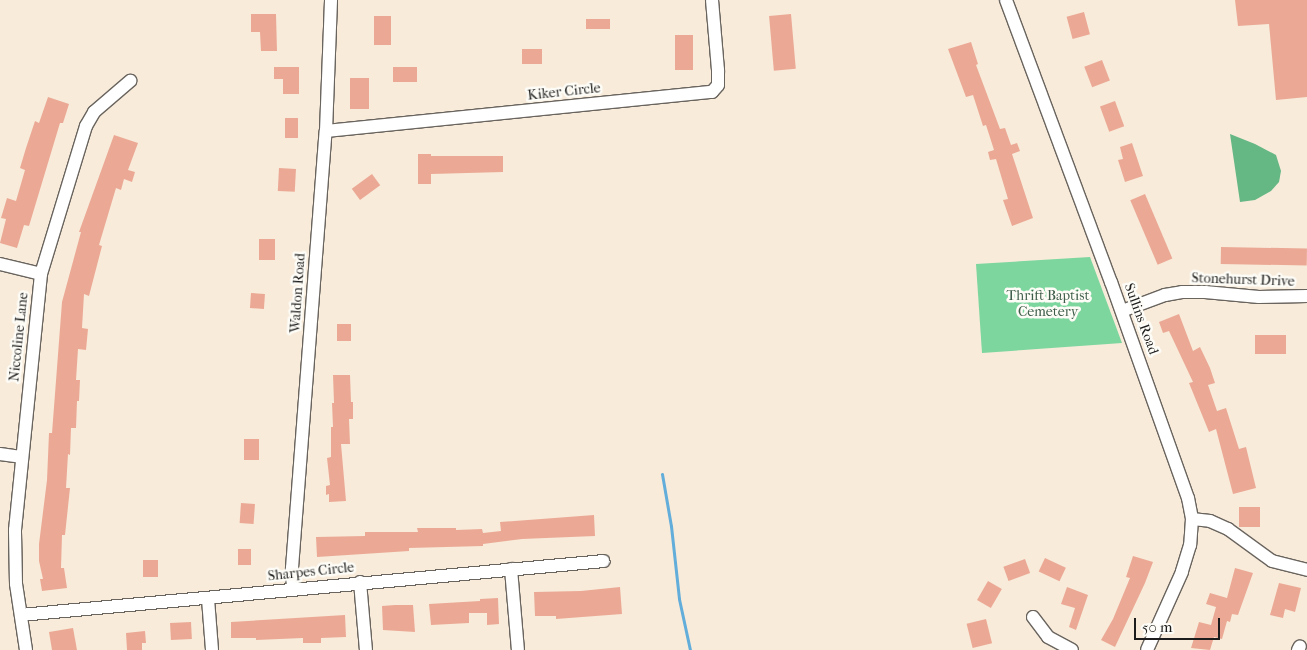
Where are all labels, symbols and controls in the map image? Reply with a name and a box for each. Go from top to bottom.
street label: Kiker Circle [527,80,601,104]
street label: Waldon Road [287,253,309,333]
street label: Stonehurst Drive [1191,270,1295,290]
street label: Sullins Road [1120,281,1162,357]
park label: Thrift Baptist Cemetery [1007,288,1089,321]
street label: Niccoline Lane [6,291,32,383]
street label: Sharpes Circle [267,559,355,585]
scale bar [1137,608,1223,640]
text: 50 m [1142,618,1172,636]

